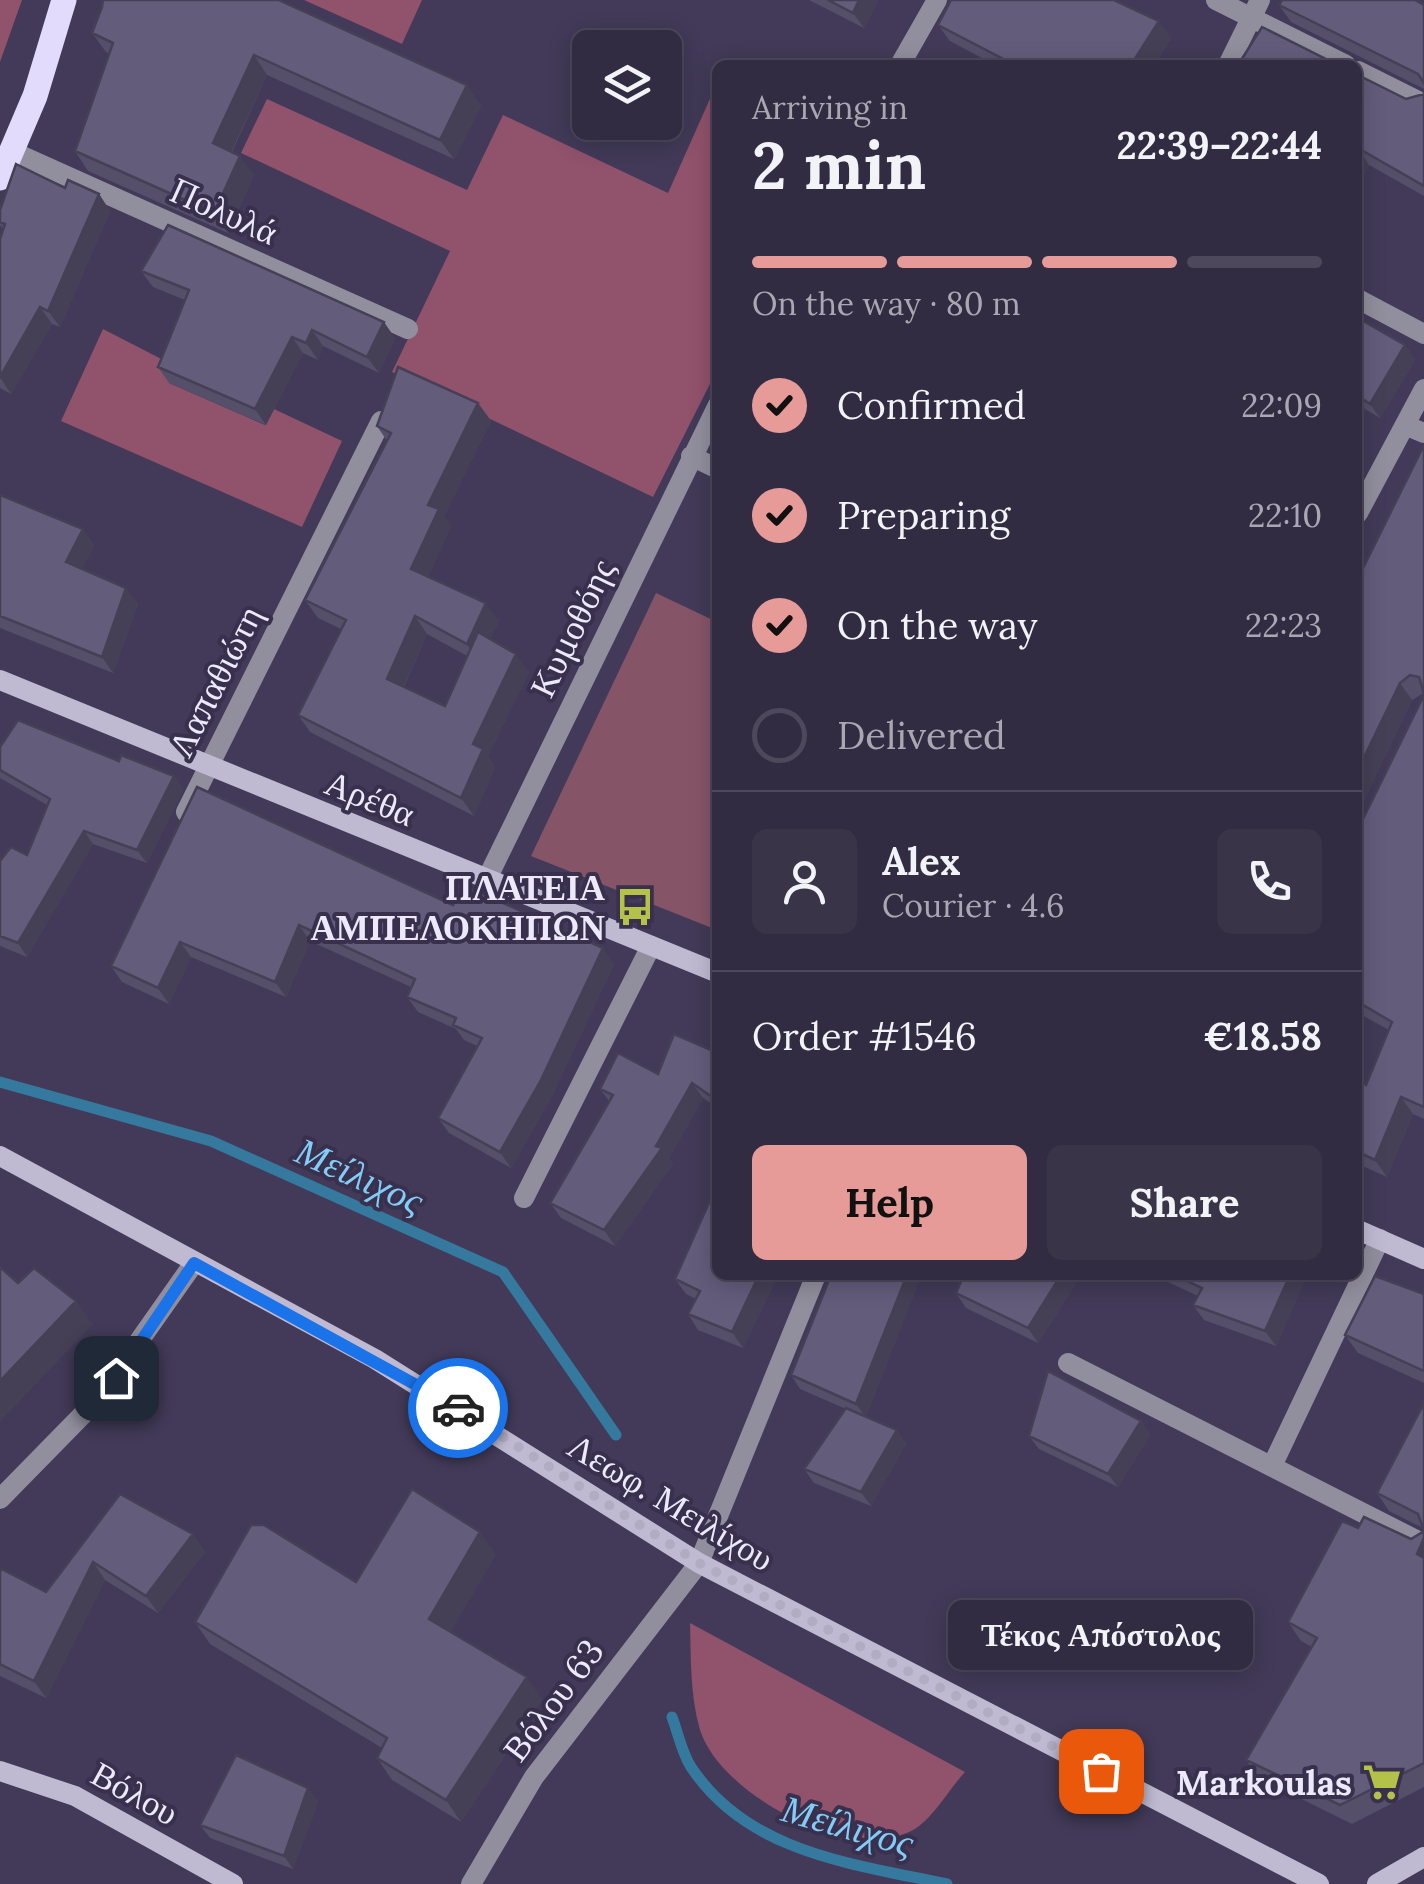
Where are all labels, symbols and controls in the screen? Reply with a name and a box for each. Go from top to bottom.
map controls [572,30,682,140]
button: layers [572,30,682,140]
text: Arriving in [752,87,908,128]
text: 22:39–22:44 [1117,121,1322,169]
text: 2 min [752,124,926,207]
street label: Πολυλά [163,167,285,255]
text: On the way · 80 m [752,283,1021,324]
icon: check [752,378,807,433]
text: Confirmed [837,381,1026,429]
text: 22:09 [1241,385,1322,426]
icon: check [752,488,807,543]
text: Preparing [837,491,1010,539]
text: 22:10 [1248,495,1322,536]
street label: Κυμοθόης [519,551,625,704]
street label: Λαπαθιώτη [158,598,272,764]
icon: check [752,598,807,653]
text: On the way [837,601,1038,649]
text: 22:23 [1245,605,1322,646]
text: Delivered [837,711,1006,759]
street label: Αρέθα [319,760,421,836]
button: person [752,829,857,934]
button: phone [1217,829,1322,934]
text: Alex [882,837,961,885]
place label: ΠΛΑΤΕΙΑ ΑΜΠΕΛΟΚΗΠΩΝ [310,865,606,950]
text: Courier · 4.6 [882,885,1064,926]
bus stop icon: ΠΛΑΤΕΙΑ ΑΜΠΕΛΟΚΗΠΩΝ [614,886,656,928]
text: Order #1546 [752,1012,977,1060]
text: €18.58 [1203,1012,1322,1060]
water label: Μείλιχος [288,1125,432,1225]
button: Help [752,1145,1027,1260]
button: Share [1047,1145,1322,1260]
pin [74,1336,159,1421]
icon: home [89,1351,144,1406]
courier [408,1358,508,1458]
icon: car [431,1381,486,1436]
street label: Λεωφ. Μειλίχου [560,1423,782,1581]
callout: Τέκος Απόστολος [948,1601,1254,1671]
text: Τέκος Απόστολος [981,1614,1220,1655]
street label: Βόλου 63 [492,1630,614,1770]
pin [1059,1729,1144,1814]
icon: bag [1074,1744,1129,1799]
street label: Βόλου [84,1751,186,1835]
place label: Markoulas [1176,1760,1352,1805]
supermarket icon: Markoulas [1361,1761,1403,1803]
water label: Μείλιχος [776,1783,920,1867]

